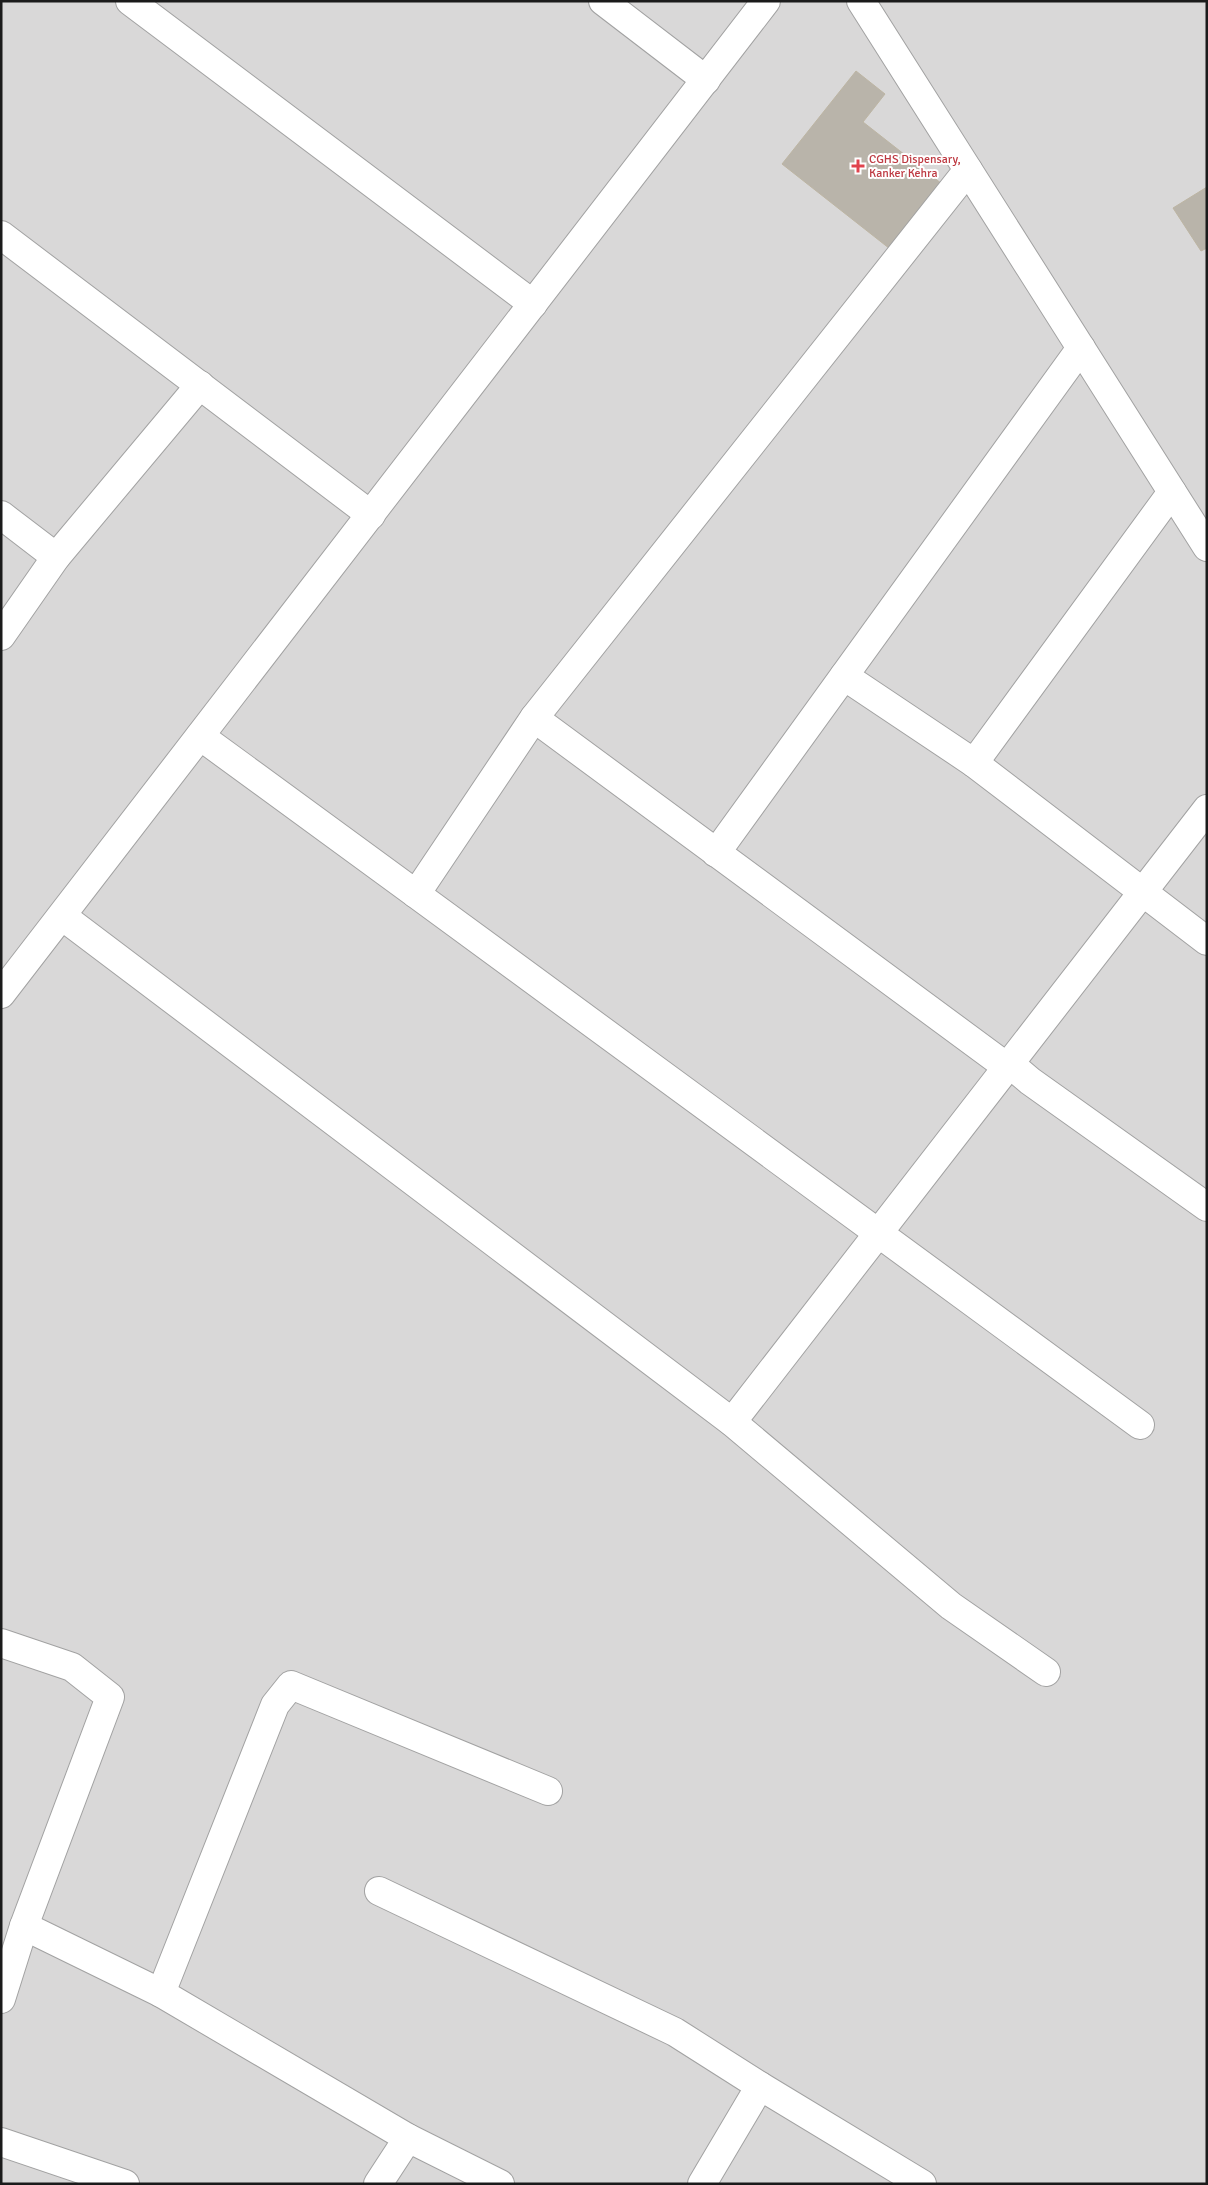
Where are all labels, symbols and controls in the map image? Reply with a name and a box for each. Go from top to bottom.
place label: CGHS Dispensary, Kanker Kehra [869,152,961,181]
marker: CGHS Dispensary, Kanker Kehra [851,159,865,173]

